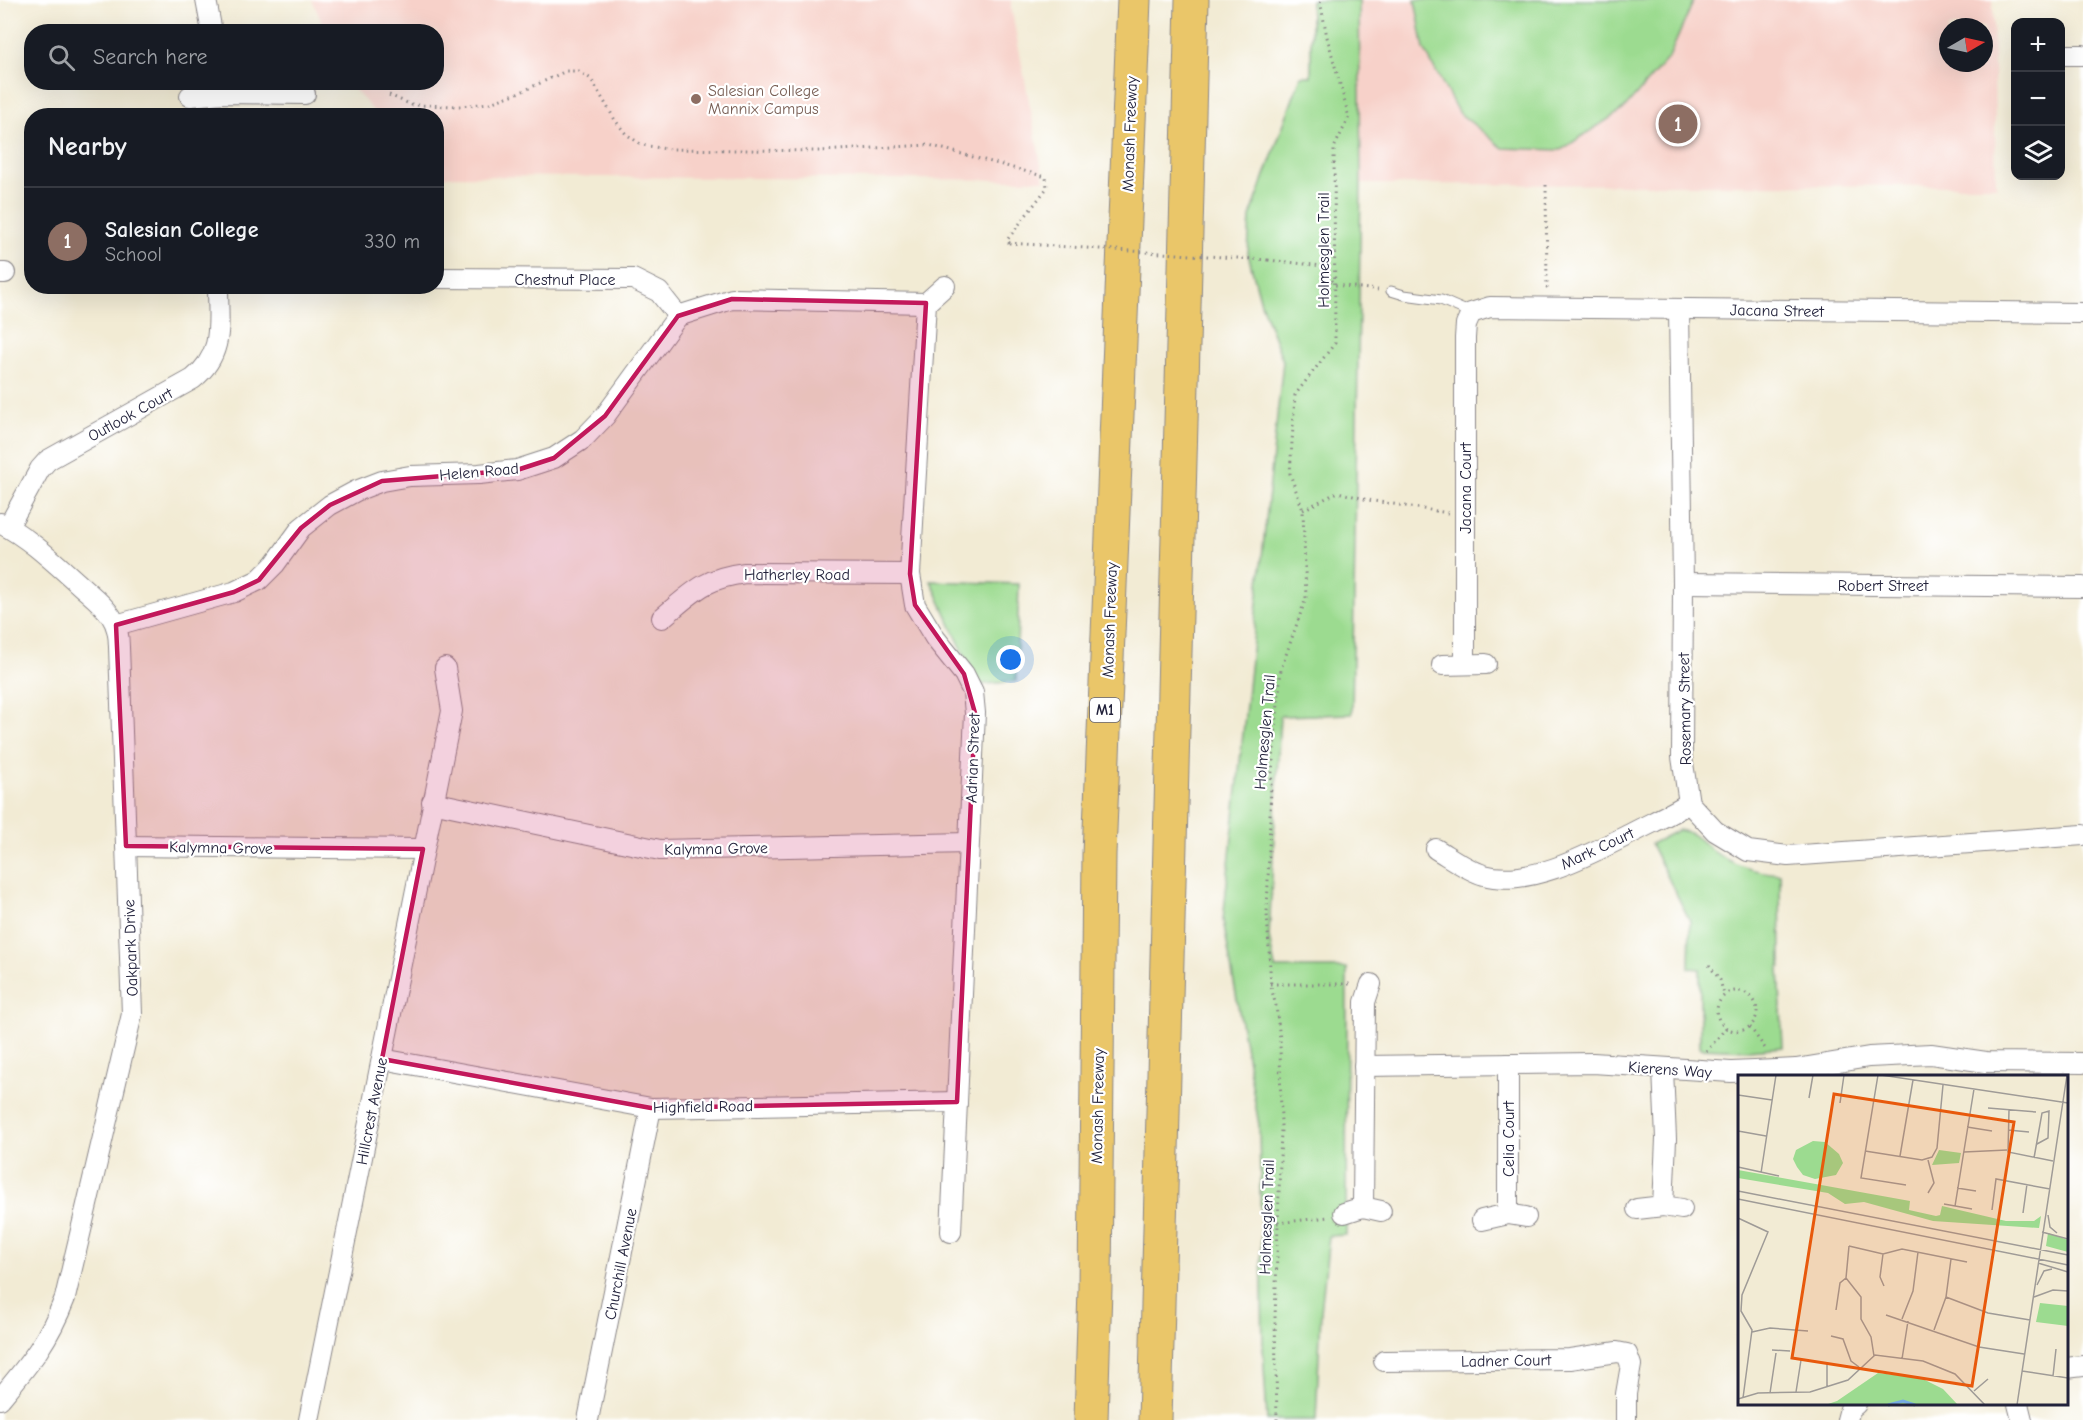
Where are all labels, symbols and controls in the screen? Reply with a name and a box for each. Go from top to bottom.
north arrow [1939,18,1993,72]
map controls [2011,18,2065,180]
button: + [2011,18,2065,72]
search box [24,24,444,90]
icon: search [45,41,78,74]
text: Search here [93,44,208,70]
button: − [2011,72,2065,126]
street label: Monash Freeway [1119,75,1141,192]
place label: Salesian College Mannix Campus [708,82,819,118]
marker: Salesian College Mannix Campus [689,92,703,106]
pin: 1 [1658,102,1698,146]
button: layers [2011,126,2065,180]
text: Nearby [48,132,127,162]
street label: Holmesglen Trail [1315,192,1333,308]
text: Salesian College [105,217,258,243]
text: 1 [64,230,71,253]
text: 330 m [364,230,420,253]
text: School [105,243,162,266]
street label: Chestnut Place [514,271,616,289]
street label: Jacana Street [1730,301,1825,321]
street label: Outlook Court [85,384,176,446]
street label: Jacana Court [1457,442,1475,534]
street label: Helen Road [439,460,520,484]
street label: Monash Freeway [1099,561,1121,678]
street label: Hatherley Road [744,566,850,584]
street label: Robert Street [1838,577,1929,595]
your location [996,645,1025,674]
street label: Rosemary Street [1675,652,1695,765]
street label: Holmesglen Trail [1251,674,1279,790]
road number: M1 [1090,698,1120,722]
street label: Adrian Street [962,712,984,803]
street label: Mark Court [1558,824,1637,874]
street label: Kalymna Grove [169,838,273,858]
street label: Kalymna Grove [664,839,768,859]
street label: Oakpark Drive [120,899,142,997]
street label: Monash Freeway [1088,1047,1108,1164]
street label: Hillcrest Avenue [353,1056,391,1167]
street label: Kierens Way [1628,1058,1713,1082]
inset map [1738,1075,2068,1405]
street label: Highfield Road [653,1097,753,1117]
street label: Celia Court [1500,1101,1518,1177]
street label: Holmesglen Trail [1256,1159,1278,1275]
street label: Churchill Avenue [601,1207,641,1322]
street label: Ladner Court [1461,1351,1552,1371]

